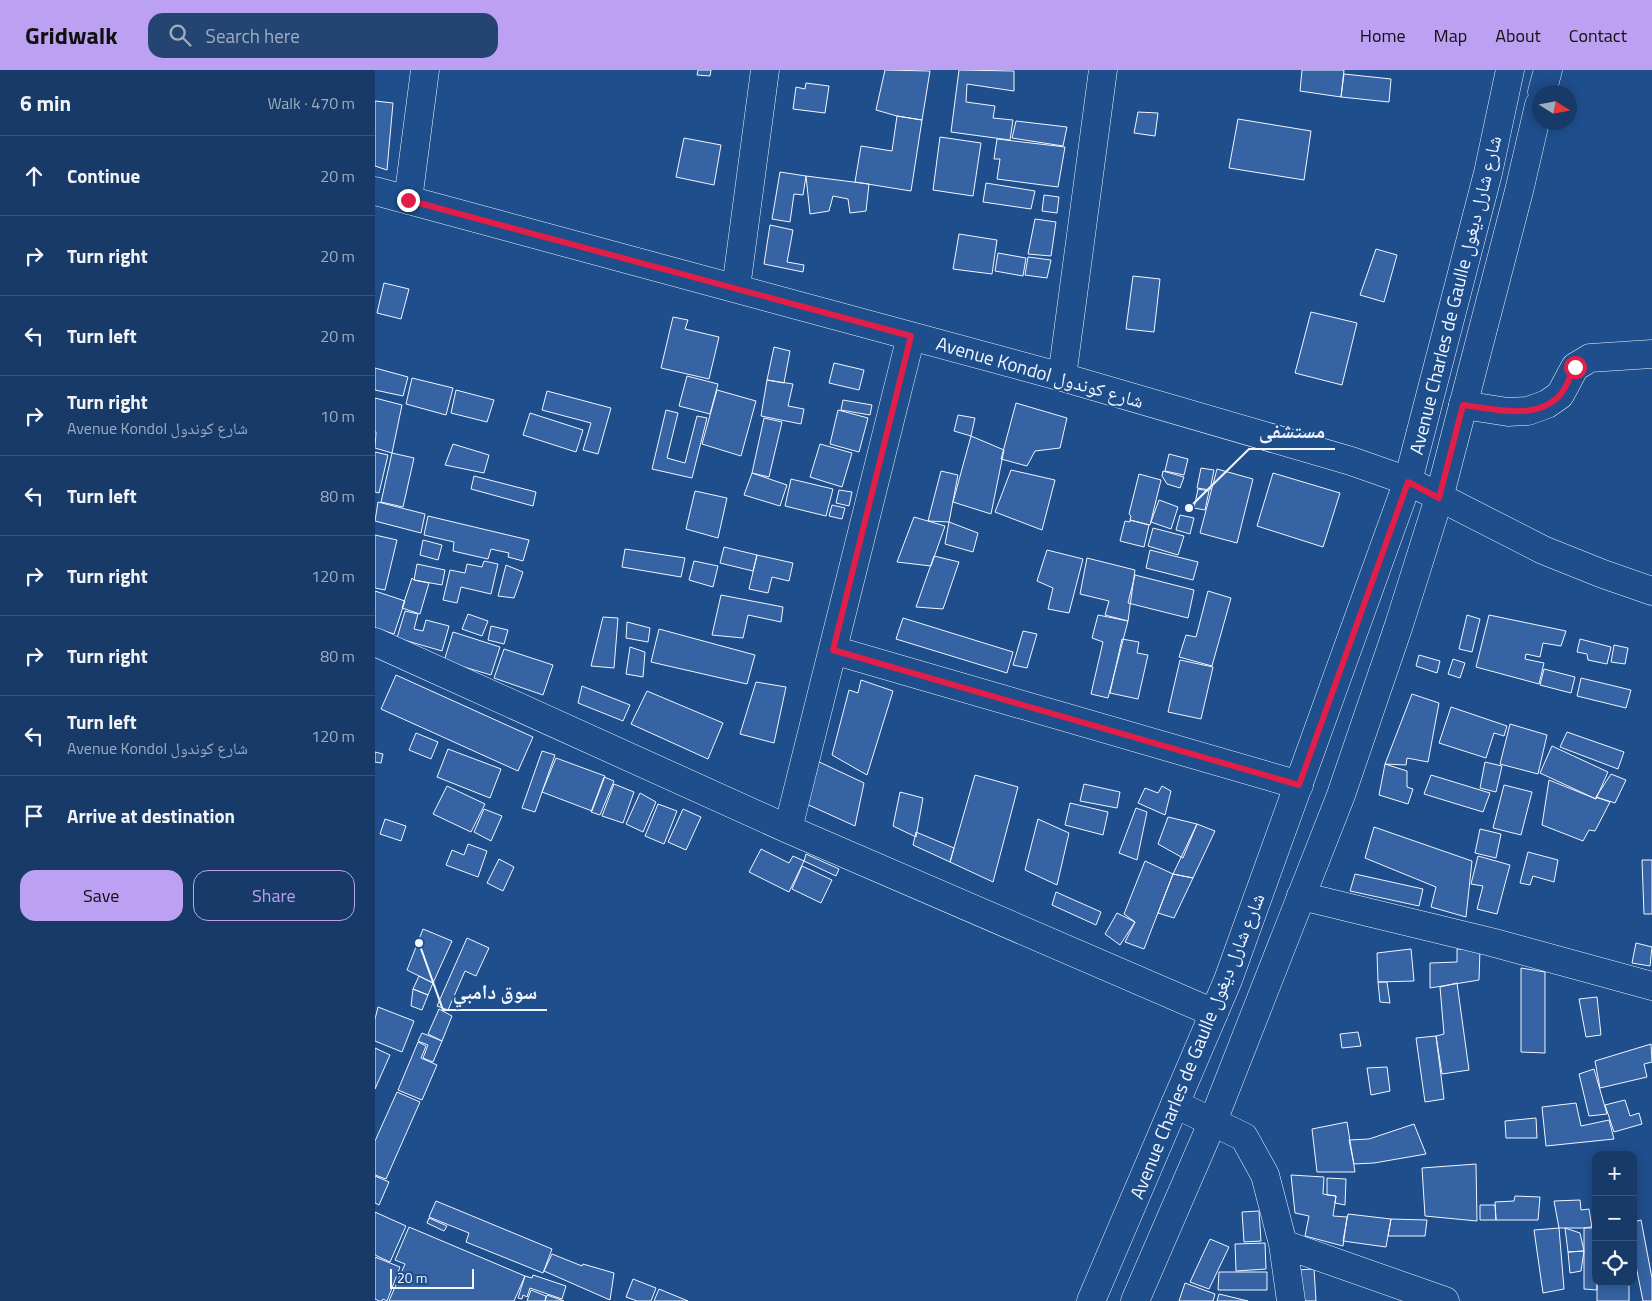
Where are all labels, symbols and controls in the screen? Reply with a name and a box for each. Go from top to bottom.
search box [148,13,498,58]
text: Gridwalk [25,17,118,53]
icon: search [166,21,194,49]
text: Search here [206,21,300,50]
text: Home [1360,22,1406,49]
text: Map [1434,22,1467,49]
text: About [1495,22,1541,49]
text: Contact [1569,22,1627,49]
north arrow [1532,85,1577,130]
text: 6 min [20,87,71,119]
text: Walk · 470 m [267,91,355,115]
street label: Avenue Charles de Gaulle شارع شارل ديغول [1401,132,1508,457]
text: Continue [67,161,140,190]
icon: ahead [20,162,48,190]
text: 20 m [320,164,355,188]
route end [397,189,420,212]
text: Turn right [67,241,148,270]
icon: right [20,242,48,270]
text: 20 m [320,244,355,268]
text: Turn left [67,321,137,350]
icon: left [20,322,48,350]
text: 20 m [320,324,355,348]
street label: Avenue Kondol شارع كوندول [933,328,1147,415]
route start [1564,356,1587,379]
text: Turn right [67,387,148,416]
icon: right [20,402,48,430]
text: 10 m [320,404,355,428]
callout: مستشفى [1249,414,1335,449]
text: مستشفى [1259,415,1325,446]
text: Avenue Kondol شارع كوندول [67,416,248,440]
text: Turn left [67,481,137,510]
icon: left [20,482,48,510]
text: 80 m [320,484,355,508]
text: Turn right [67,561,148,590]
icon: right [20,562,48,590]
text: 120 m [311,564,355,588]
text: Turn right [67,641,148,670]
icon: right [20,642,48,670]
text: 80 m [320,644,355,668]
text: Turn left [67,707,137,736]
icon: left [20,722,48,750]
text: 120 m [311,724,355,748]
text: Avenue Kondol شارع كوندول [67,736,248,760]
text: Arrive at destination [67,801,235,830]
icon: arrive [20,802,48,830]
button: Save [20,870,183,921]
button: Share [193,870,355,921]
street label: Avenue Charles de Gaulle شارع شارل ديغول [1122,888,1271,1203]
callout: سوق دامبي [443,975,547,1010]
text: سوق دامبي [453,976,537,1008]
map controls [1592,1151,1637,1286]
button: + [1592,1151,1637,1196]
button: − [1592,1196,1637,1241]
button: locate [1592,1241,1637,1286]
scale bar [390,1266,474,1289]
text: 20 m [397,1267,427,1288]

